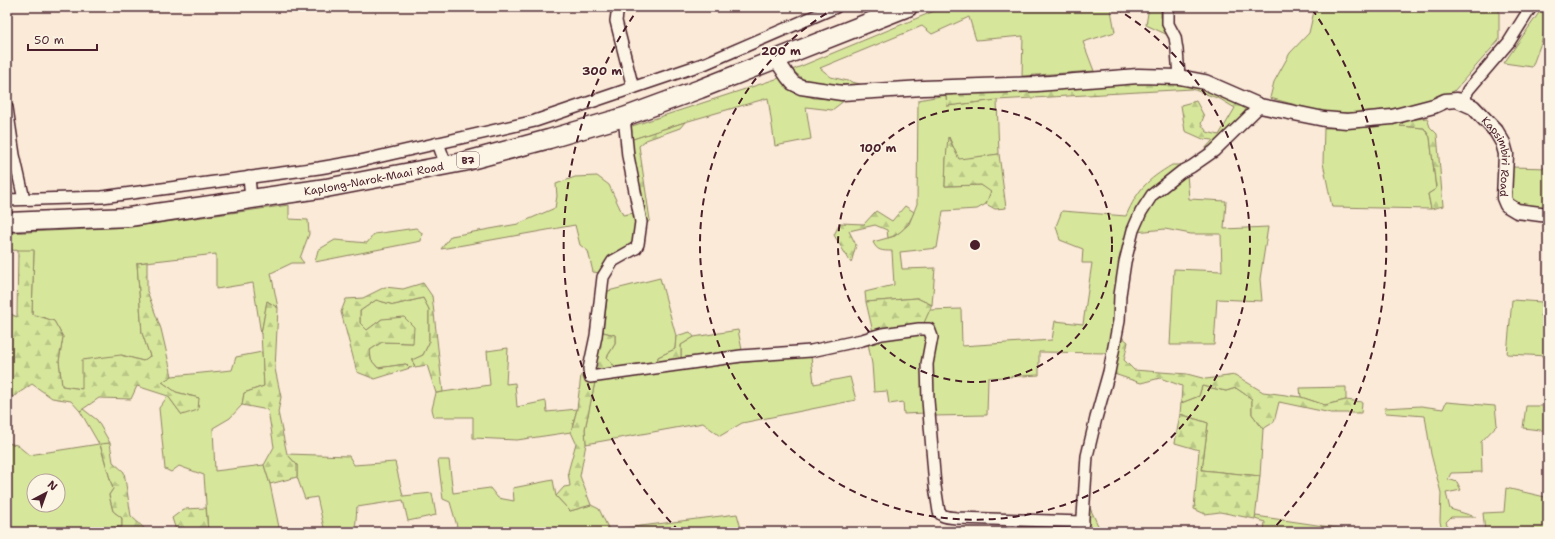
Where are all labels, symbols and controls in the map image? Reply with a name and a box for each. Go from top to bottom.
scale bar [28,26,97,52]
text: 50 m [34,32,64,48]
text: 200 m [761,43,801,59]
text: 300 m [582,63,622,79]
street label: Kapsimbiri Road [1478,113,1513,197]
text: 100 m [860,140,897,156]
road number: B7 [457,152,479,168]
street label: Kaplong-Narok-Maai Road [303,158,445,199]
centre of rings [968,238,982,252]
north arrow [26,473,66,513]
text: N [44,477,61,495]

